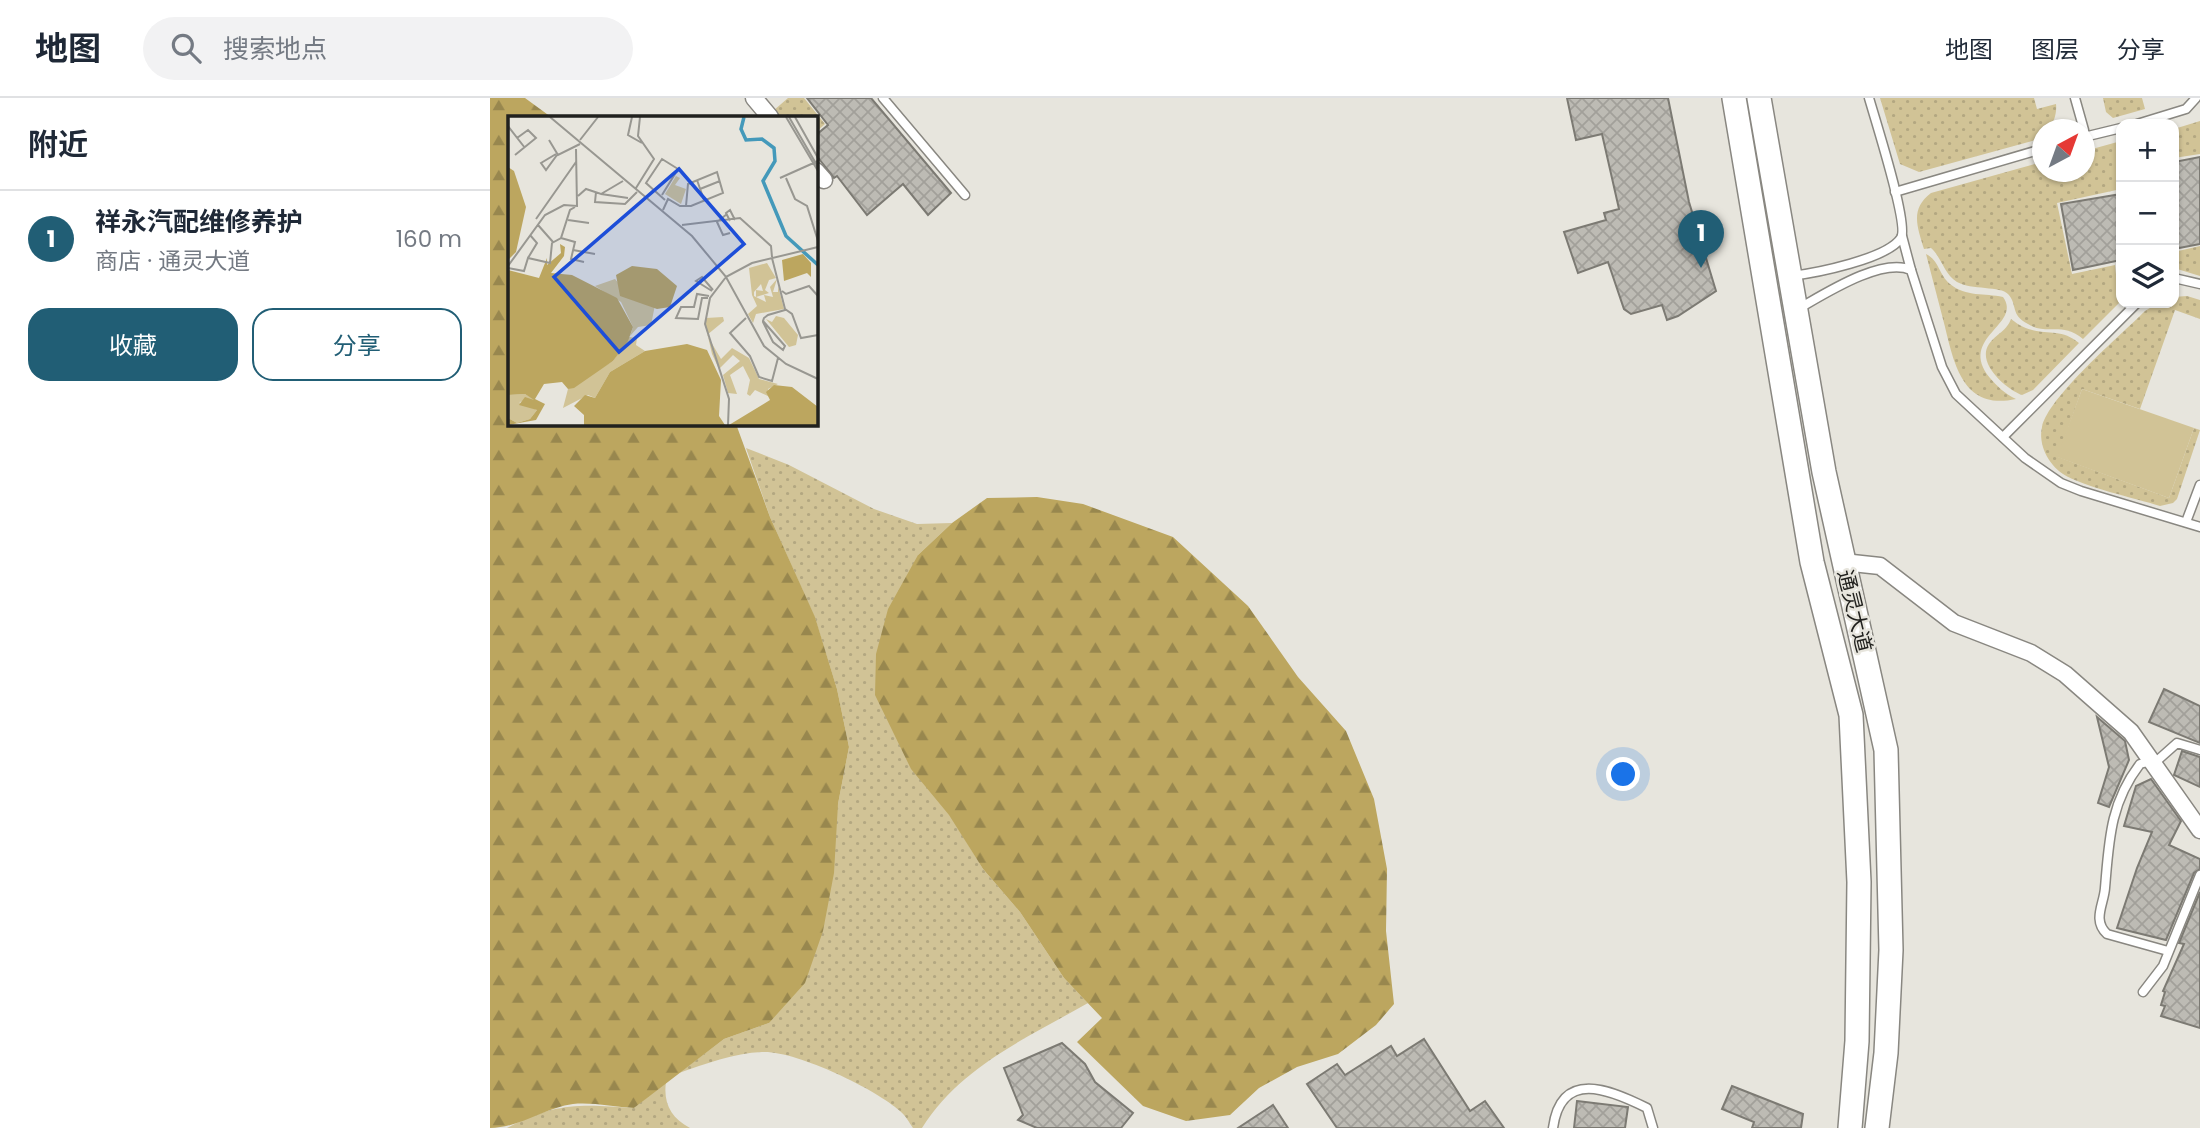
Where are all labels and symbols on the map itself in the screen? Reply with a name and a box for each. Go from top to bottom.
inset map [508,116,817,425]
north arrow [2032,119,2095,182]
pin: 1 [1678,210,1724,268]
street label: 通灵大道 [1831,567,1879,655]
your location [1606,757,1640,791]

